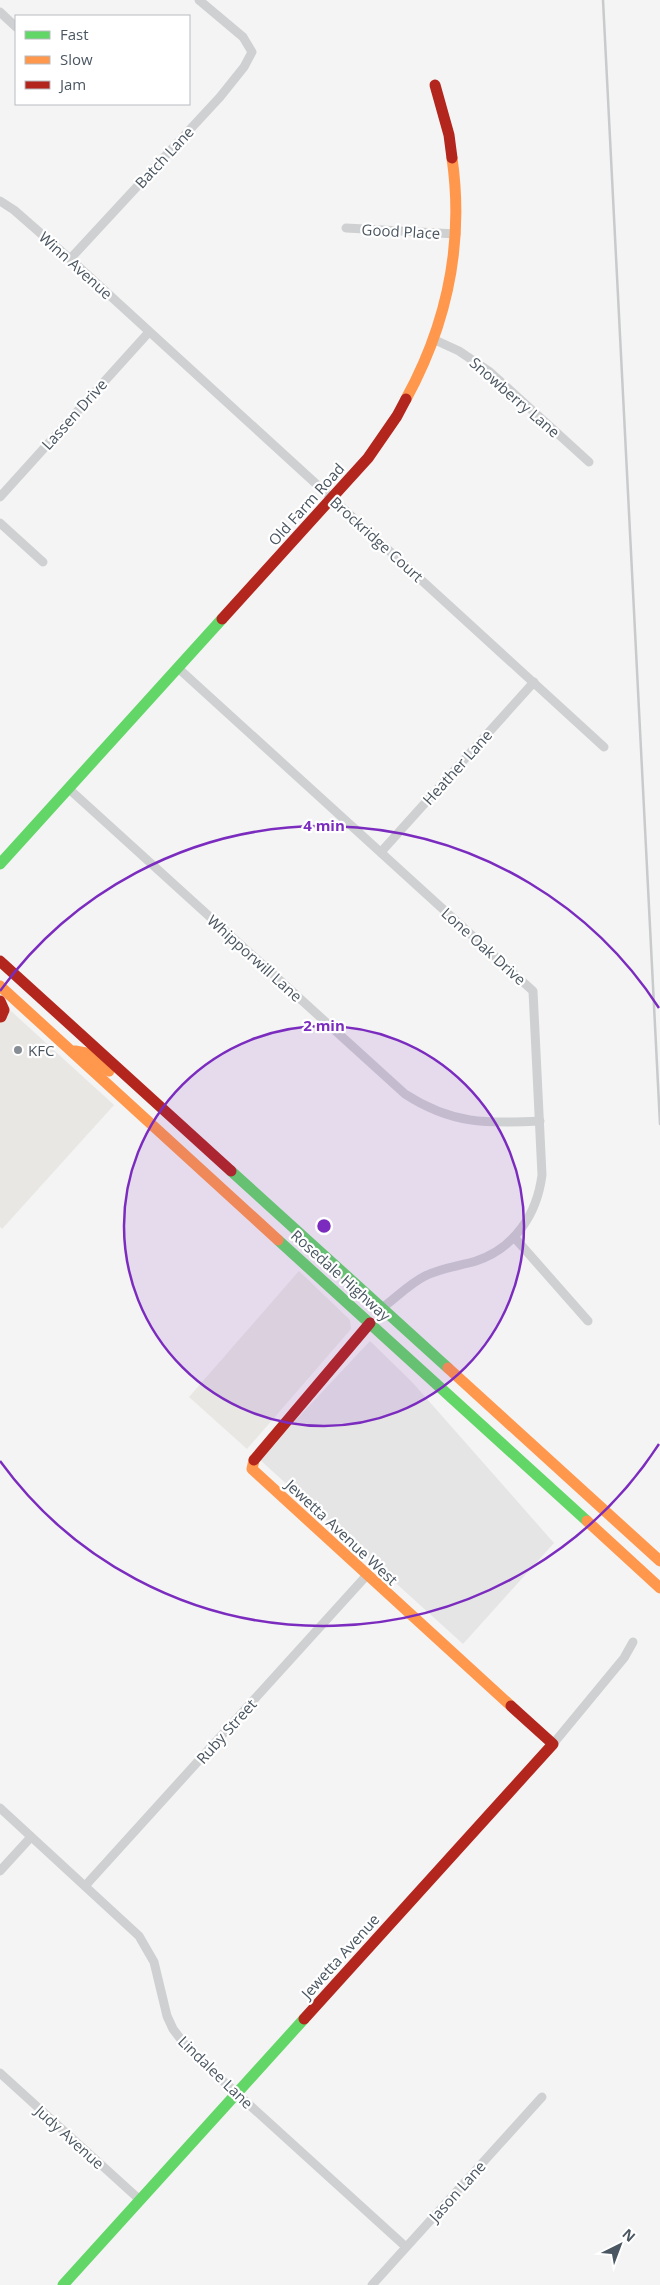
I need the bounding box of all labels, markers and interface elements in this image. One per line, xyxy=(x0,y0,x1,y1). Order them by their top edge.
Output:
legend xyxy=(15,15,190,105)
text: Fast xyxy=(60,24,89,44)
text: Slow xyxy=(60,49,93,69)
text: Jam xyxy=(58,74,86,94)
street label: Batch Lane xyxy=(130,122,198,192)
street label: Good Place xyxy=(361,219,441,243)
street label: Winn Avenue xyxy=(35,227,117,303)
street label: Snowberry Lane xyxy=(466,352,564,442)
street label: Lassen Drive xyxy=(37,374,111,454)
street label: Old Farm Road xyxy=(264,459,348,549)
street label: Brockridge Court xyxy=(326,492,428,586)
street label: Heather Lane xyxy=(418,725,496,809)
text: 4 min xyxy=(303,815,345,835)
street label: Lone Oak Drive xyxy=(438,903,530,989)
street label: Whipporwill Lane xyxy=(203,910,307,1006)
text: 2 min xyxy=(303,1015,345,1035)
place label: KFC xyxy=(28,1040,54,1060)
marker: KFC xyxy=(12,1044,24,1056)
centre of rings xyxy=(315,1217,333,1235)
street label: Rosedale Highway xyxy=(287,1225,395,1325)
street label: Jewetta Avenue West xyxy=(280,1473,402,1589)
street label: Ruby Street xyxy=(191,1694,261,1768)
street label: Jewetta Avenue xyxy=(295,1909,383,2004)
street label: Lindalee Lane xyxy=(174,2031,258,2113)
street label: Judy Avenue xyxy=(30,2099,109,2173)
street label: Jason Lane xyxy=(423,2156,490,2227)
north arrow xyxy=(595,2220,645,2270)
text: N xyxy=(618,2224,640,2246)

